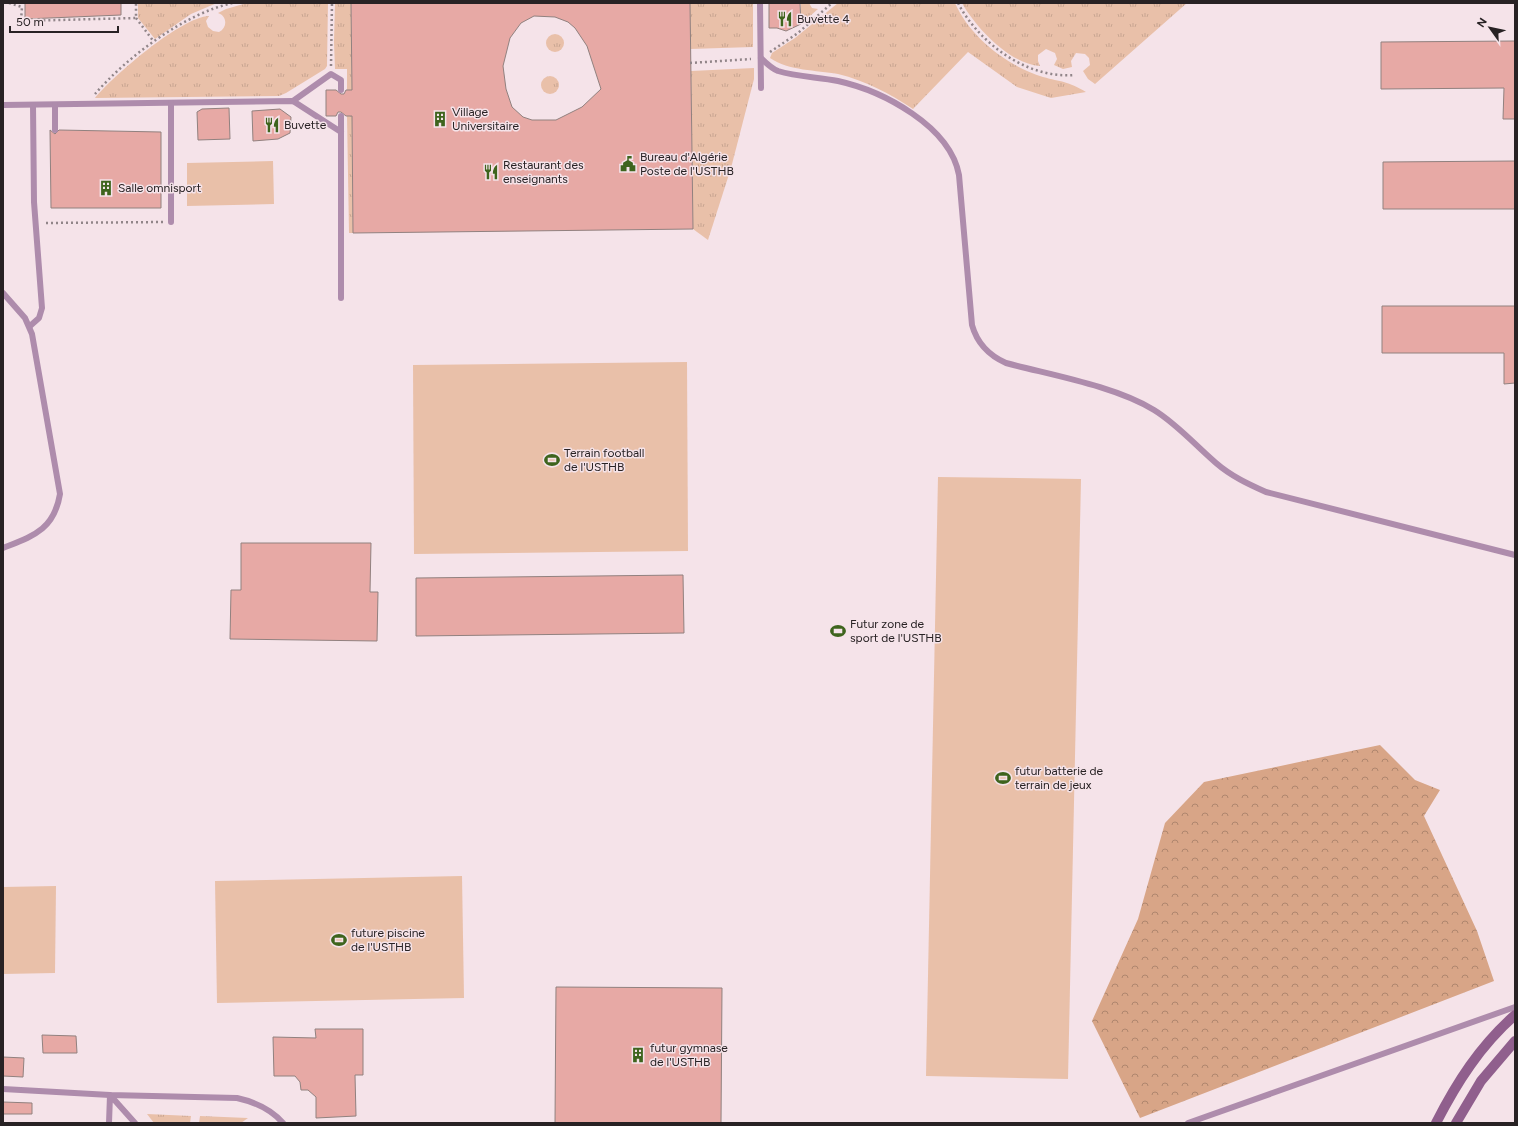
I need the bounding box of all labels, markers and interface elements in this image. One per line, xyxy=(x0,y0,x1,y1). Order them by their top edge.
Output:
scale bar xyxy=(10,8,118,34)
north arrow xyxy=(1470,8,1510,48)
restaurant icon: Buvette 4 xyxy=(776,10,794,28)
place label: Buvette 4 xyxy=(797,12,850,26)
text: 50 m xyxy=(16,15,44,29)
text: N xyxy=(1474,16,1490,30)
place label: Village Universitaire xyxy=(452,105,520,133)
building icon: Village Universitaire xyxy=(431,110,449,128)
restaurant icon: Buvette xyxy=(263,116,281,134)
place label: Buvette xyxy=(284,118,327,132)
place label: Bureau d'Algérie Poste de l'USTHB xyxy=(640,150,734,178)
public building icon: Bureau d'Algérie Poste de l'USTHB xyxy=(619,155,637,173)
place label: Restaurant des enseignants xyxy=(503,158,584,186)
restaurant icon: Restaurant des enseignants xyxy=(482,163,500,181)
building icon: Salle omnisport xyxy=(97,179,115,197)
place label: Salle omnisport xyxy=(118,181,202,195)
place label: Terrain football de l'USTHB xyxy=(564,446,644,474)
sports icon: Terrain football de l'USTHB xyxy=(543,451,561,469)
place label: Futur zone de sport de l'USTHB xyxy=(850,617,942,645)
sports icon: Futur zone de sport de l'USTHB xyxy=(829,622,847,640)
place label: futur batterie de terrain de jeux xyxy=(1015,764,1104,792)
sports icon: futur batterie de terrain de jeux xyxy=(994,769,1012,787)
place label: future piscine de l'USTHB xyxy=(351,926,425,954)
sports icon: future piscine de l'USTHB xyxy=(330,931,348,949)
place label: futur gymnase de l'USTHB xyxy=(650,1041,728,1069)
building icon: futur gymnase de l'USTHB xyxy=(629,1046,647,1064)

